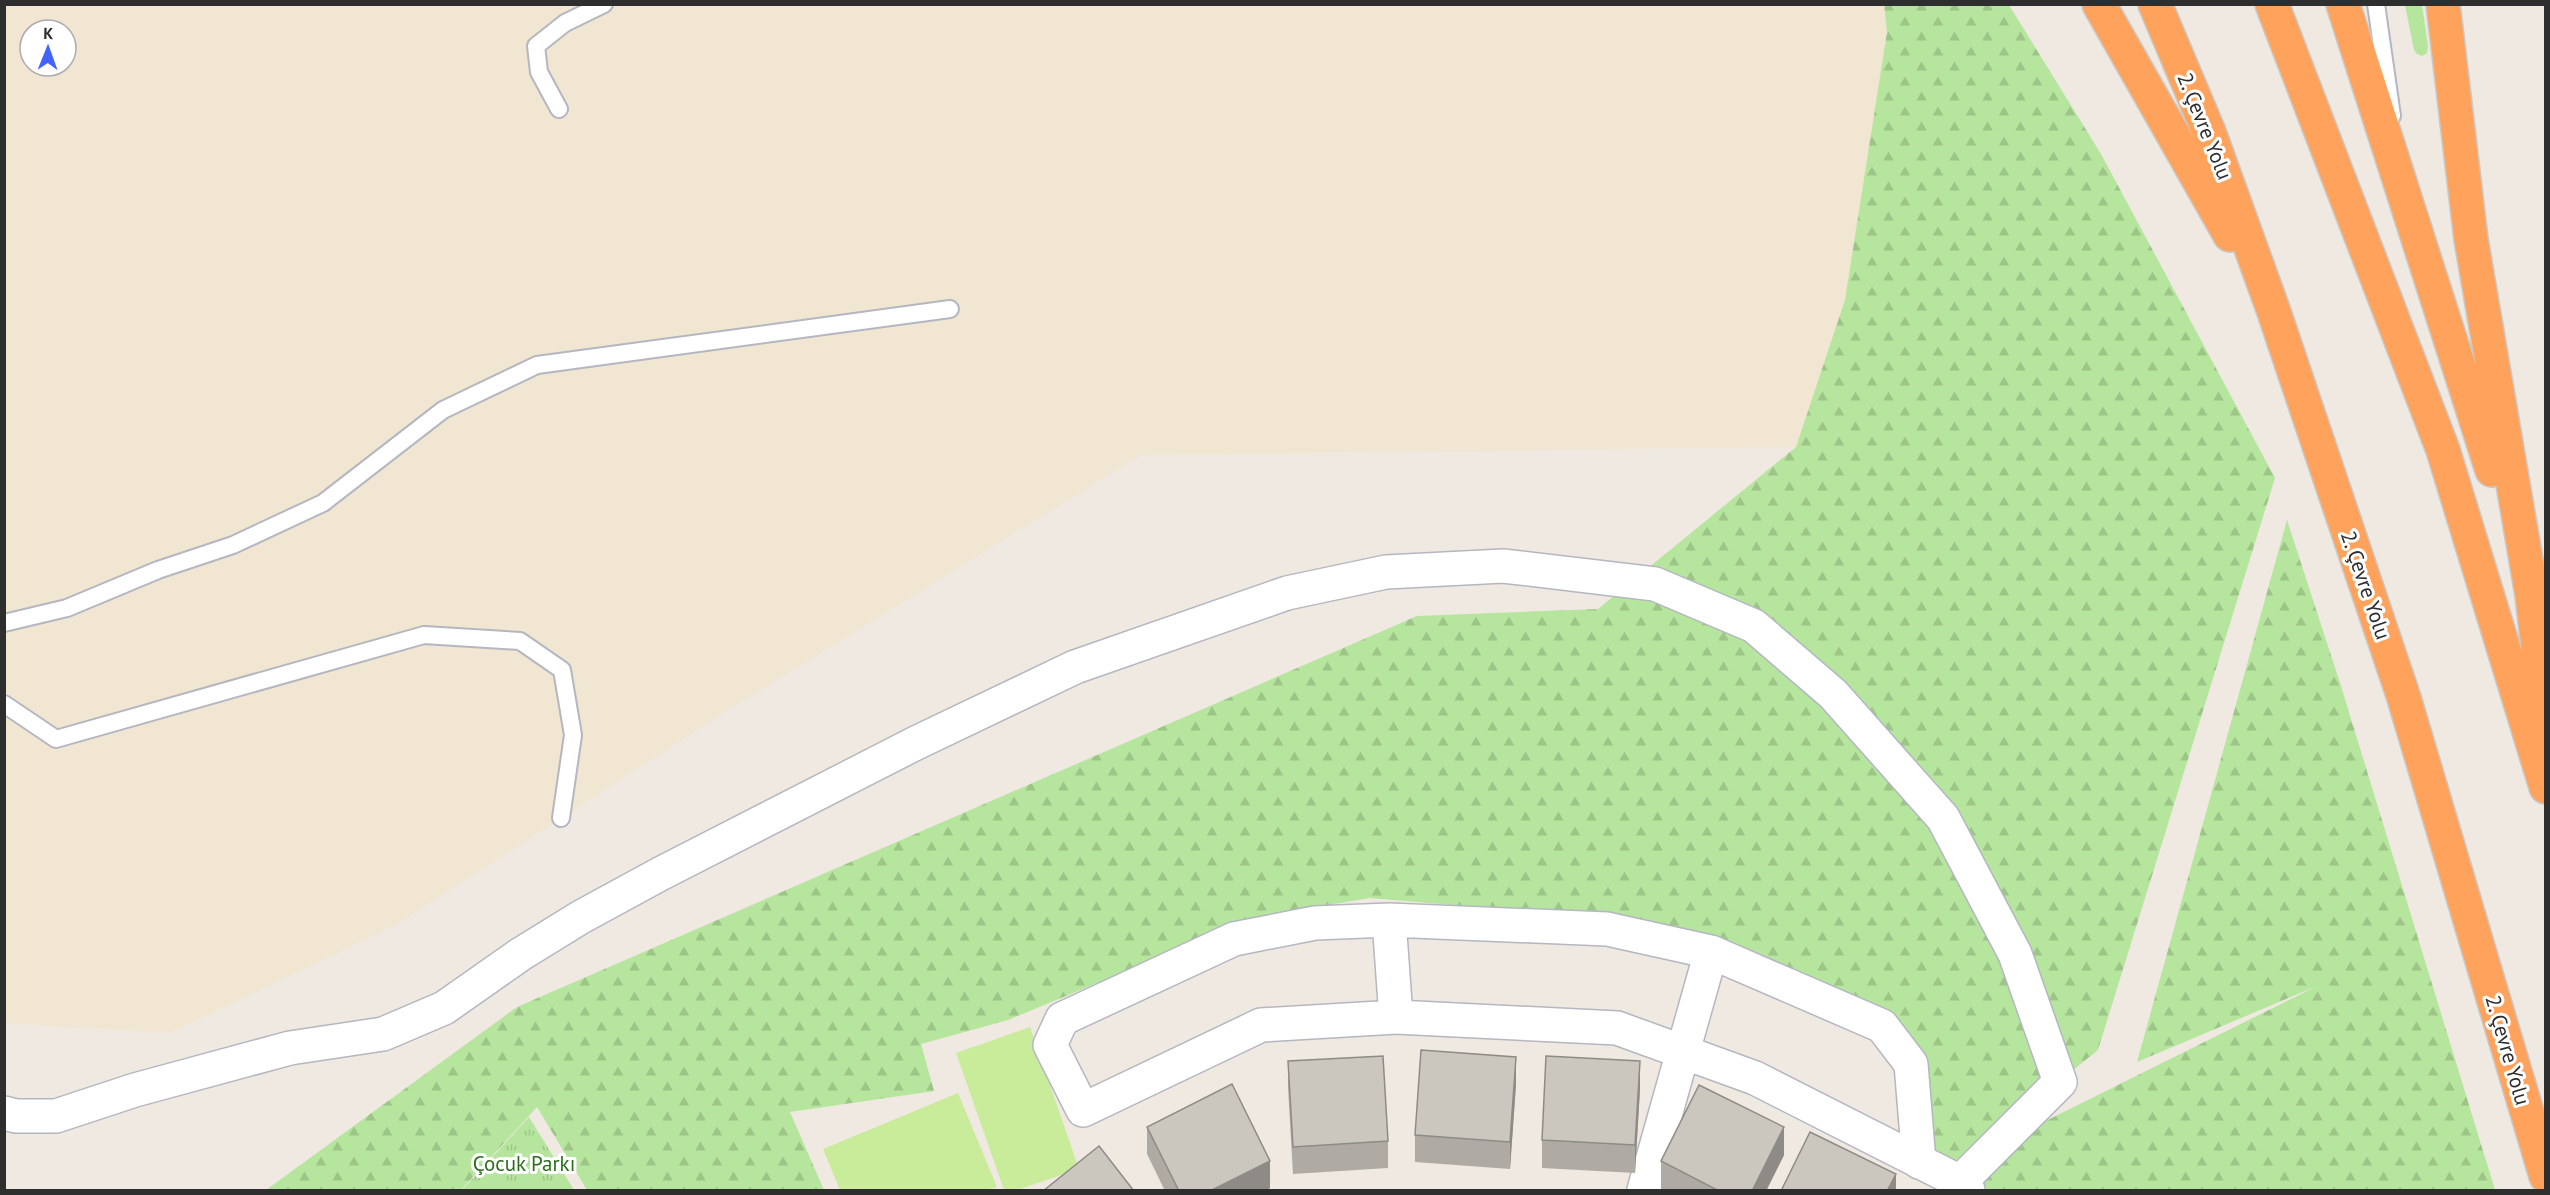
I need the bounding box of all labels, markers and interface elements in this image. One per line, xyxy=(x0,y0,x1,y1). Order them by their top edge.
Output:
north arrow xyxy=(18,18,78,78)
text: K xyxy=(43,23,53,43)
street label: 2. Çevre Yolu xyxy=(2171,69,2239,183)
street label: 2. Çevre Yolu xyxy=(2335,527,2397,643)
street label: 2. Çevre Yolu xyxy=(2479,992,2537,1108)
park label: Çocuk Parkı xyxy=(473,1150,575,1177)

